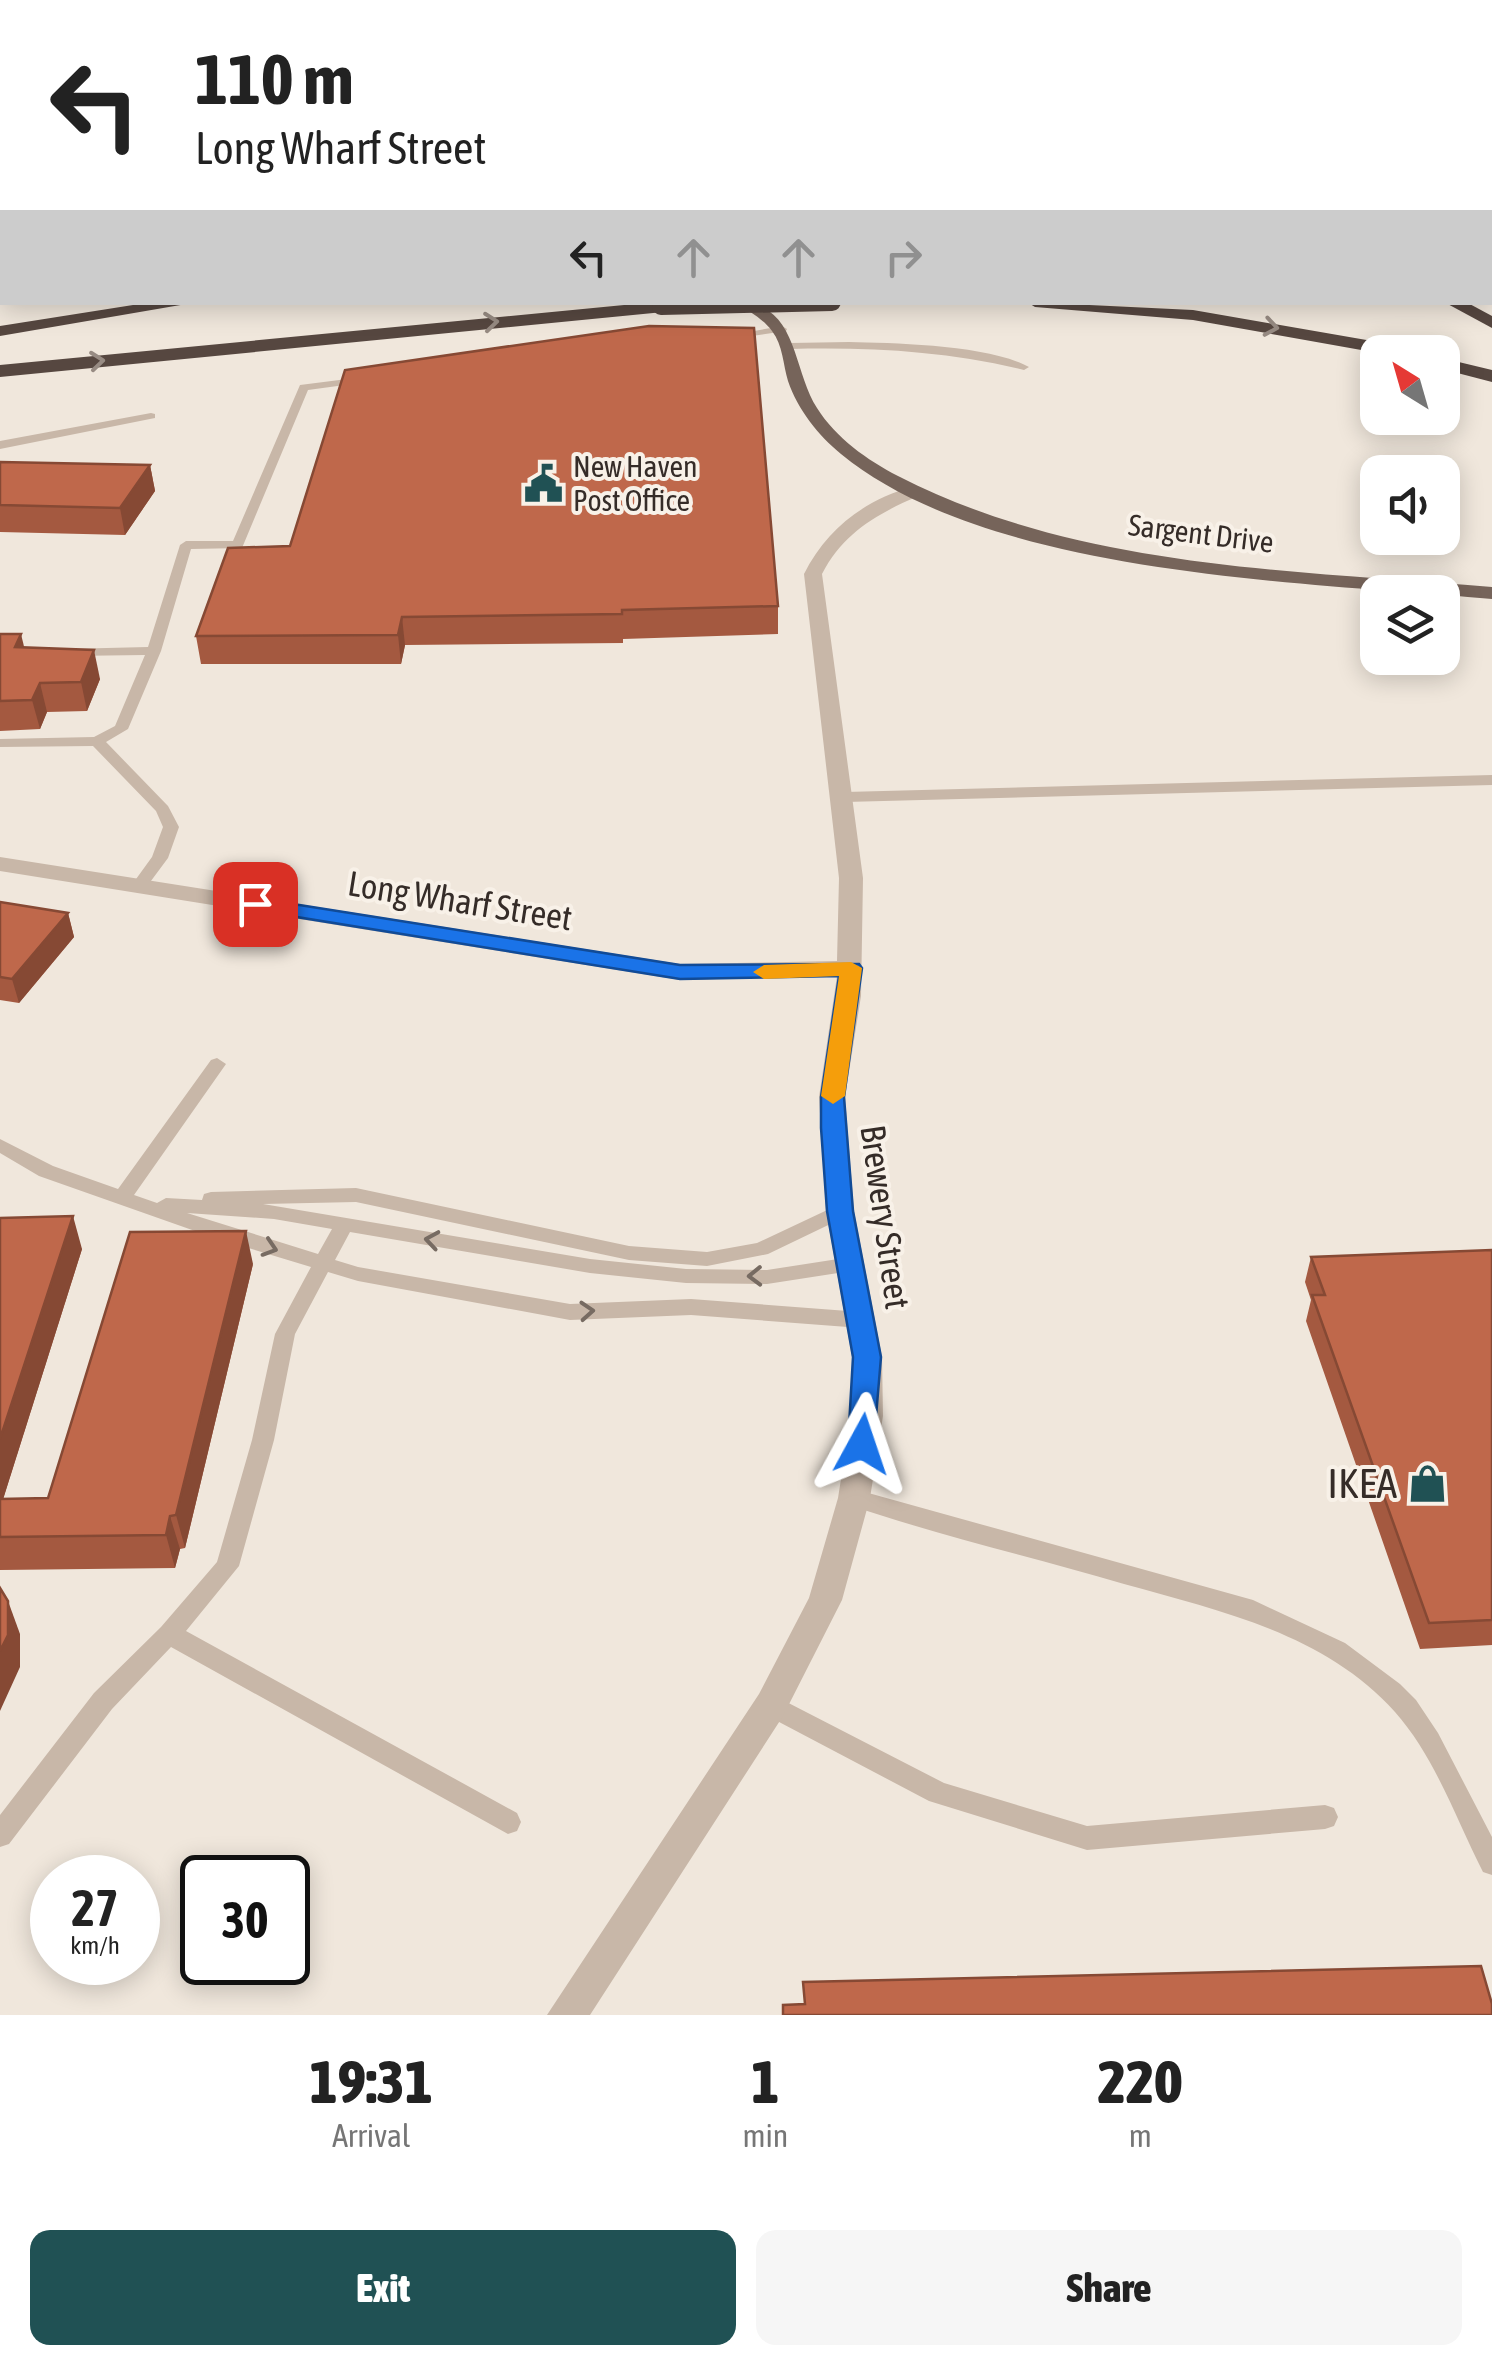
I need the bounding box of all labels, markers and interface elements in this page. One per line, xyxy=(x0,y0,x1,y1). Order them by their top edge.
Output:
text: 110 m xyxy=(195,39,354,119)
icon: left xyxy=(30,40,160,170)
text: Long Wharf Street xyxy=(195,122,486,174)
icon: left xyxy=(561,230,616,285)
icon: ahead xyxy=(666,230,721,285)
icon: ahead xyxy=(771,230,826,285)
icon: right xyxy=(876,230,931,285)
one-way arrow xyxy=(483,312,499,334)
one-way arrow xyxy=(1263,316,1280,337)
north arrow xyxy=(1360,335,1460,435)
map controls xyxy=(1360,335,1460,675)
one-way arrow xyxy=(89,351,105,372)
place label: New Haven Post Office xyxy=(573,449,698,517)
button: sound xyxy=(1360,455,1460,555)
public building icon: New Haven Post Office xyxy=(522,463,564,505)
street label: Sargent Drive xyxy=(1127,507,1276,559)
button: layers xyxy=(1360,575,1460,675)
pin xyxy=(213,862,298,947)
street label: Long Wharf Street xyxy=(345,863,575,937)
icon: arrive xyxy=(228,877,283,932)
street label: Brewery Street xyxy=(853,1122,919,1311)
one-way arrow xyxy=(424,1230,441,1251)
one-way arrow xyxy=(261,1236,278,1257)
one-way arrow xyxy=(746,1265,762,1287)
one-way arrow xyxy=(580,1301,596,1322)
position arrow xyxy=(810,1392,914,1496)
place label: IKEA xyxy=(1327,1459,1397,1507)
shop icon: IKEA xyxy=(1406,1462,1448,1504)
speed limit sign: 30 xyxy=(180,1855,310,1985)
text: 27 xyxy=(71,1879,118,1937)
text: km/h xyxy=(70,1931,120,1959)
text: 19:31 xyxy=(309,2047,433,2116)
text: 1 xyxy=(751,2047,780,2116)
text: 220 xyxy=(1098,2047,1182,2116)
text: Arrival xyxy=(332,2117,410,2154)
text: min xyxy=(742,2117,788,2154)
text: m xyxy=(1129,2117,1152,2154)
button: Exit xyxy=(30,2230,736,2345)
button: Share xyxy=(756,2230,1462,2345)

